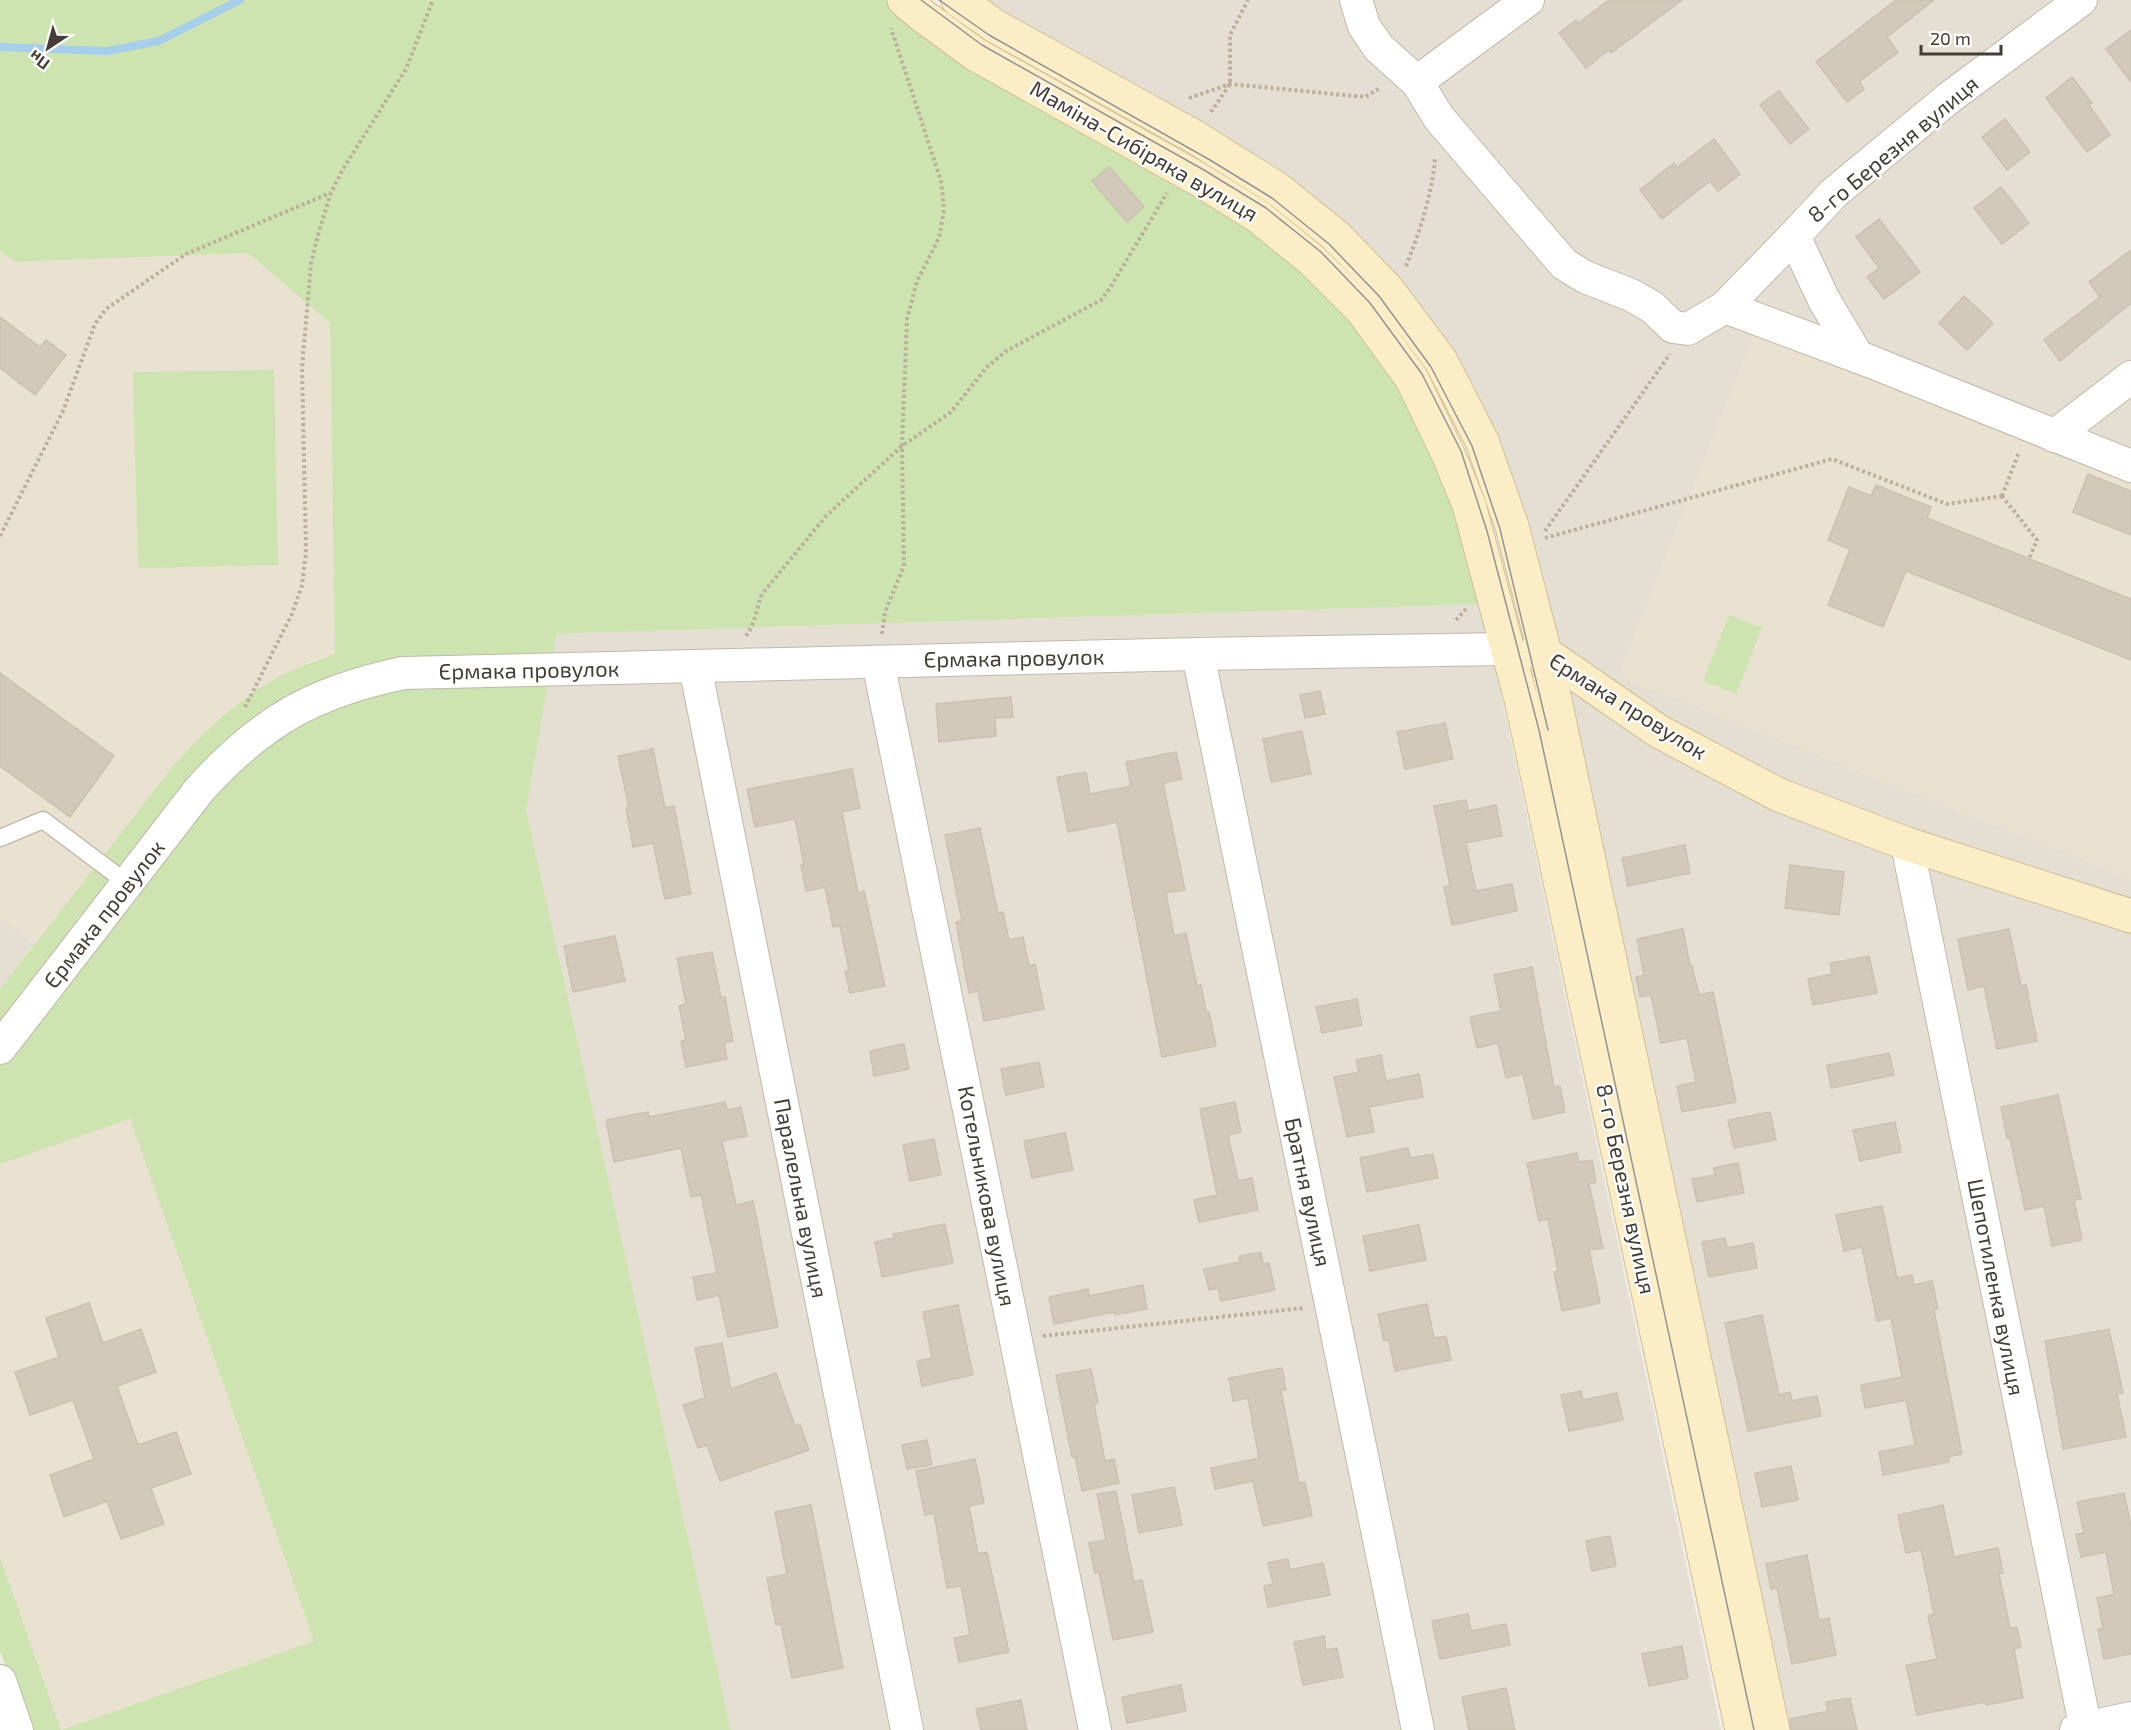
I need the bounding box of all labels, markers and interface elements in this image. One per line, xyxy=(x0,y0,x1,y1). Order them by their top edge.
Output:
north arrow xyxy=(18,18,78,78)
scale bar xyxy=(1921,18,2000,56)
text: 20 m xyxy=(1930,27,1971,49)
text: Пн xyxy=(25,47,53,74)
street label: 8-го Березня вулиця xyxy=(1802,69,1983,228)
street label: Маміна-Сибіряка вулиця xyxy=(1025,74,1263,227)
street label: Єрмака провулок xyxy=(923,642,1105,673)
street label: Єрмака провулок xyxy=(1544,646,1712,765)
street label: Єрмака провулок xyxy=(438,654,620,685)
street label: Єрмака провулок xyxy=(37,834,170,993)
street label: 8-го Березня вулиця xyxy=(1591,1081,1662,1297)
street label: Котельникова вулиця xyxy=(953,1083,1022,1309)
street label: Паралельна вулиця xyxy=(769,1096,834,1300)
street label: Братня вулиця xyxy=(1279,1115,1337,1269)
street label: Шепотиленка вулиця xyxy=(1962,1176,2031,1398)

